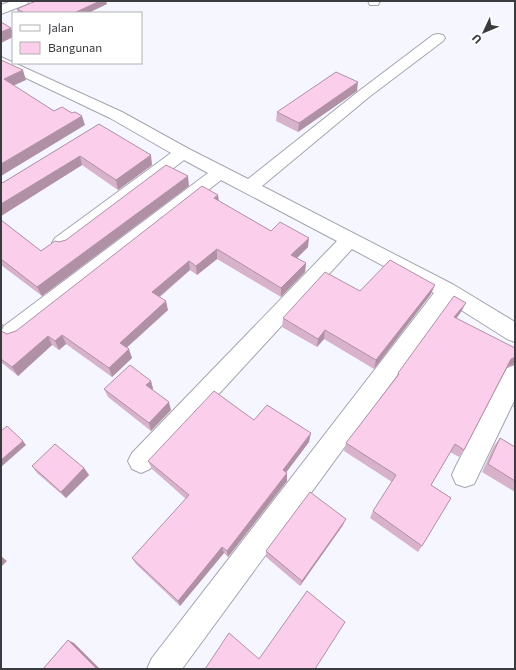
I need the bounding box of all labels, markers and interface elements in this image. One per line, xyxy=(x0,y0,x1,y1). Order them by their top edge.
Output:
legend xyxy=(12,12,142,64)
north arrow xyxy=(464,12,504,52)
text: Jalan xyxy=(48,20,74,35)
text: U xyxy=(469,32,484,47)
text: Bangunan xyxy=(48,40,102,54)

